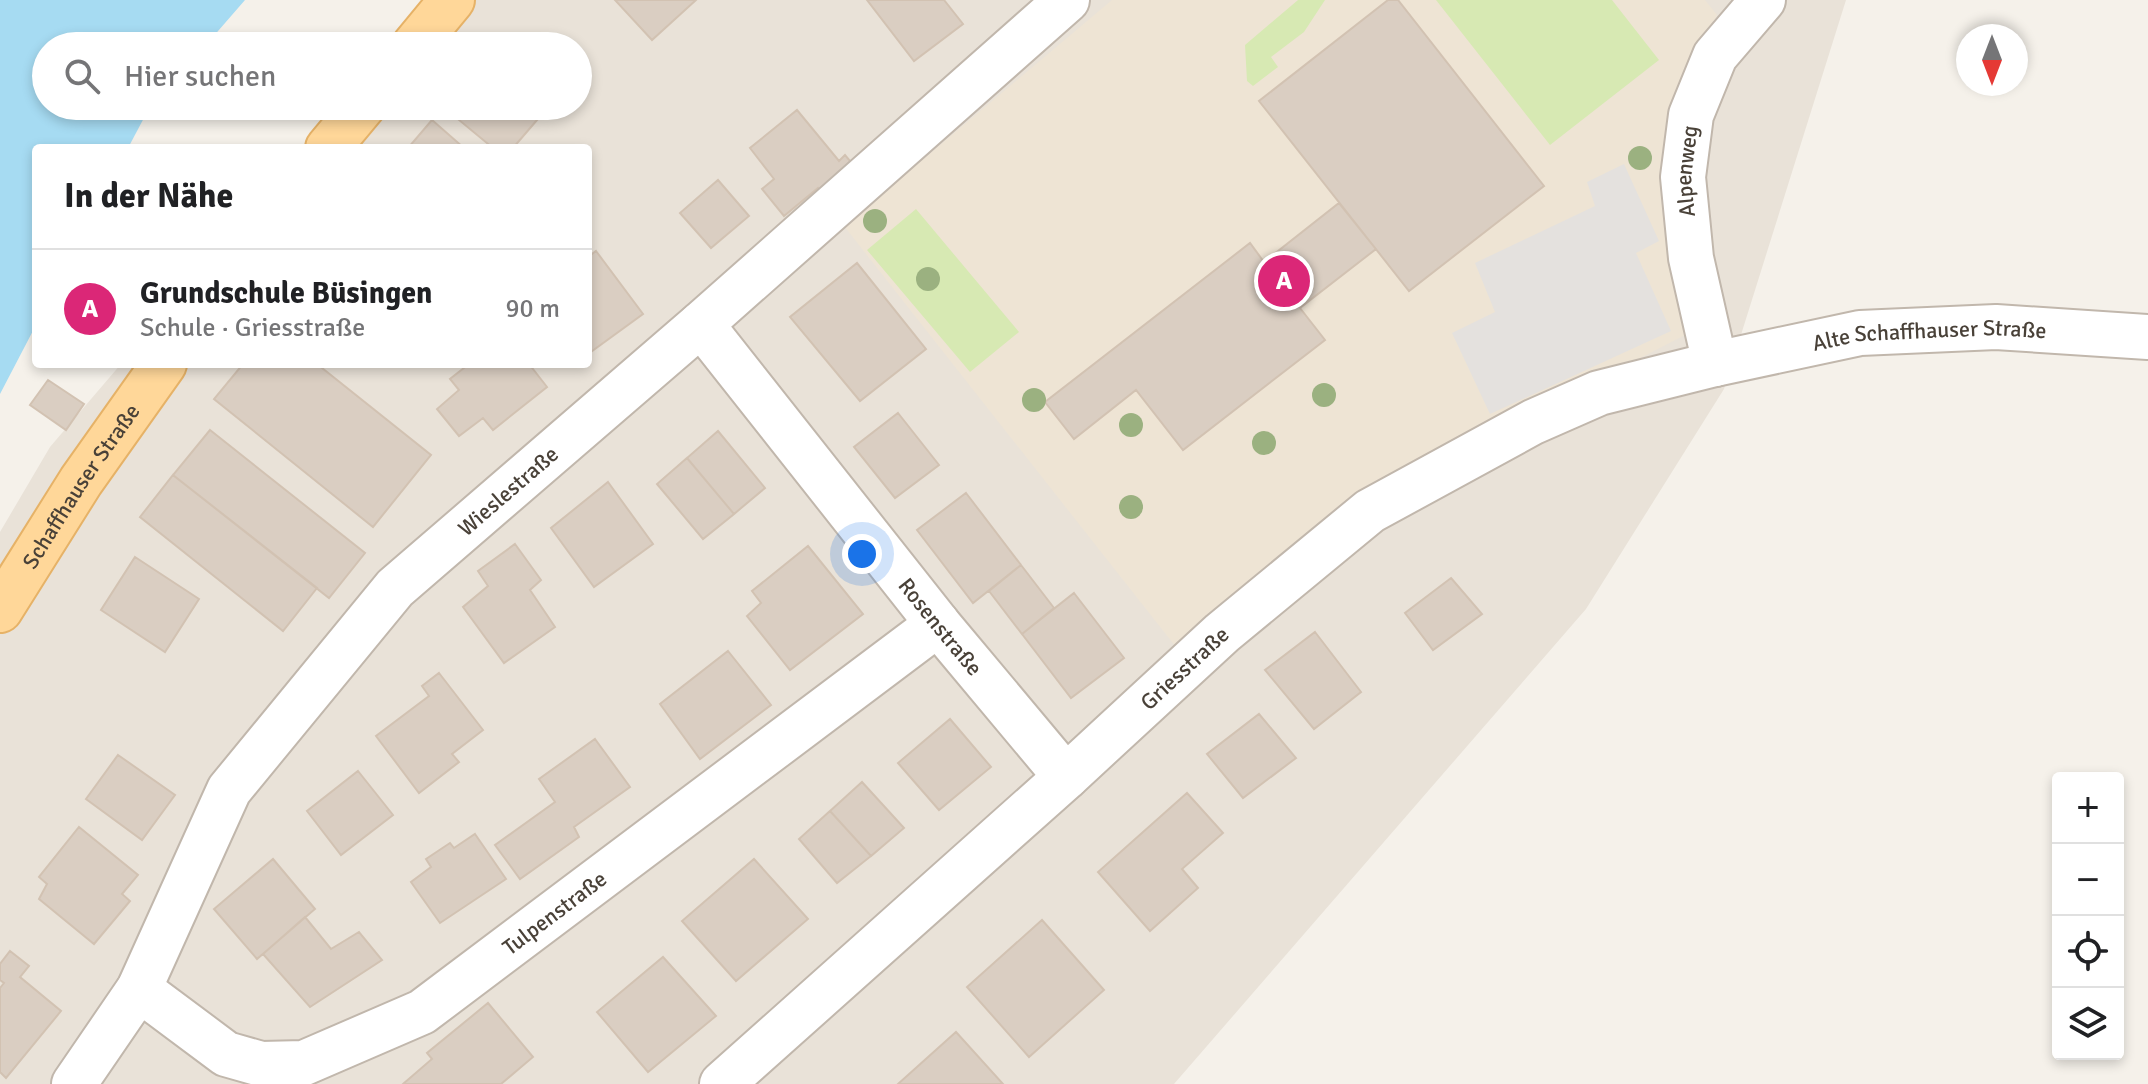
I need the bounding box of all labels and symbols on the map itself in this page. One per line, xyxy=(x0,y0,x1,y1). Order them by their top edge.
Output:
north arrow xyxy=(1956,24,2028,96)
street label: Alpenweg xyxy=(1670,124,1704,218)
pin: A xyxy=(1258,251,1310,311)
street label: Alte Schaffhauser Straße xyxy=(1810,314,2047,357)
street label: Schaffhauser Straße xyxy=(17,399,146,574)
street label: Wieslestraße xyxy=(452,440,564,542)
your location xyxy=(842,534,882,574)
street label: Rosenstraße xyxy=(893,572,988,681)
street label: Griesstraße xyxy=(1135,621,1234,716)
street label: Tulpenstraße xyxy=(497,865,612,961)

